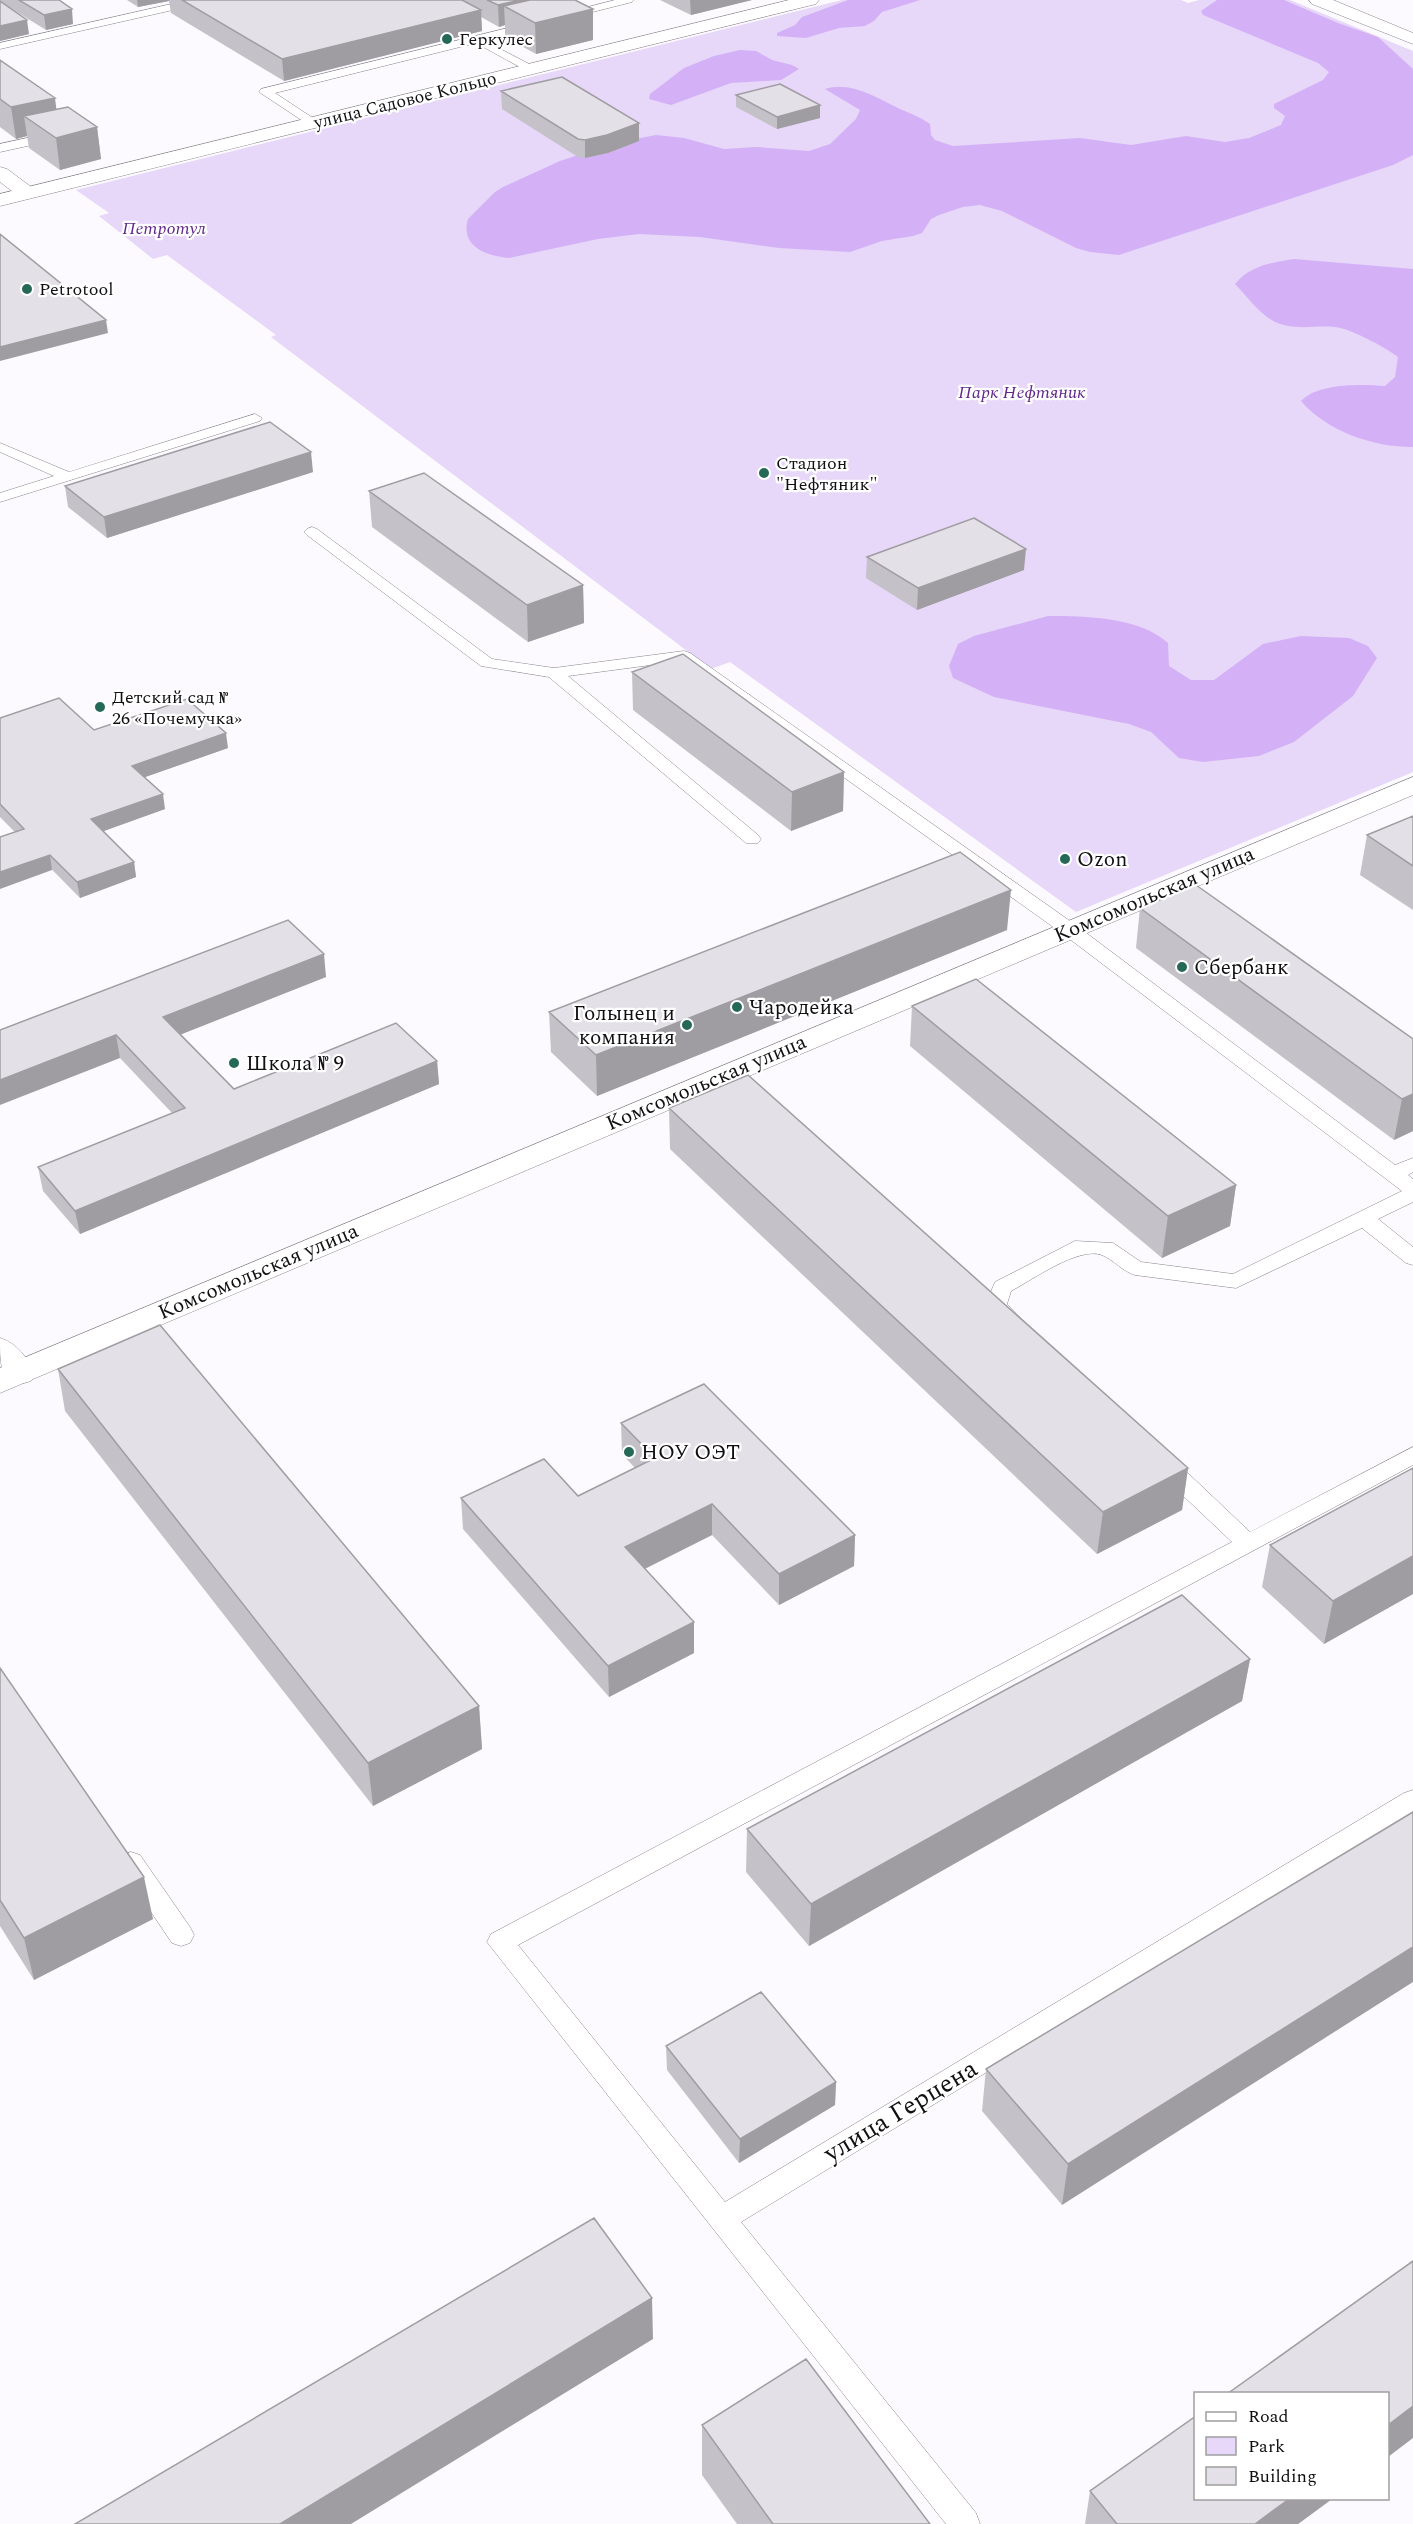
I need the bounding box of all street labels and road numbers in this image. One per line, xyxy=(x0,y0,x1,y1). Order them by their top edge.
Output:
street label: улица Садовое Кольцо xyxy=(310,65,499,137)
street label: Комсомольская улица xyxy=(1049,838,1260,952)
street label: Комсомольская улица xyxy=(601,1026,812,1140)
street label: Комсомольская улица xyxy=(153,1215,364,1329)
street label: улица Герцена xyxy=(815,2049,986,2173)

